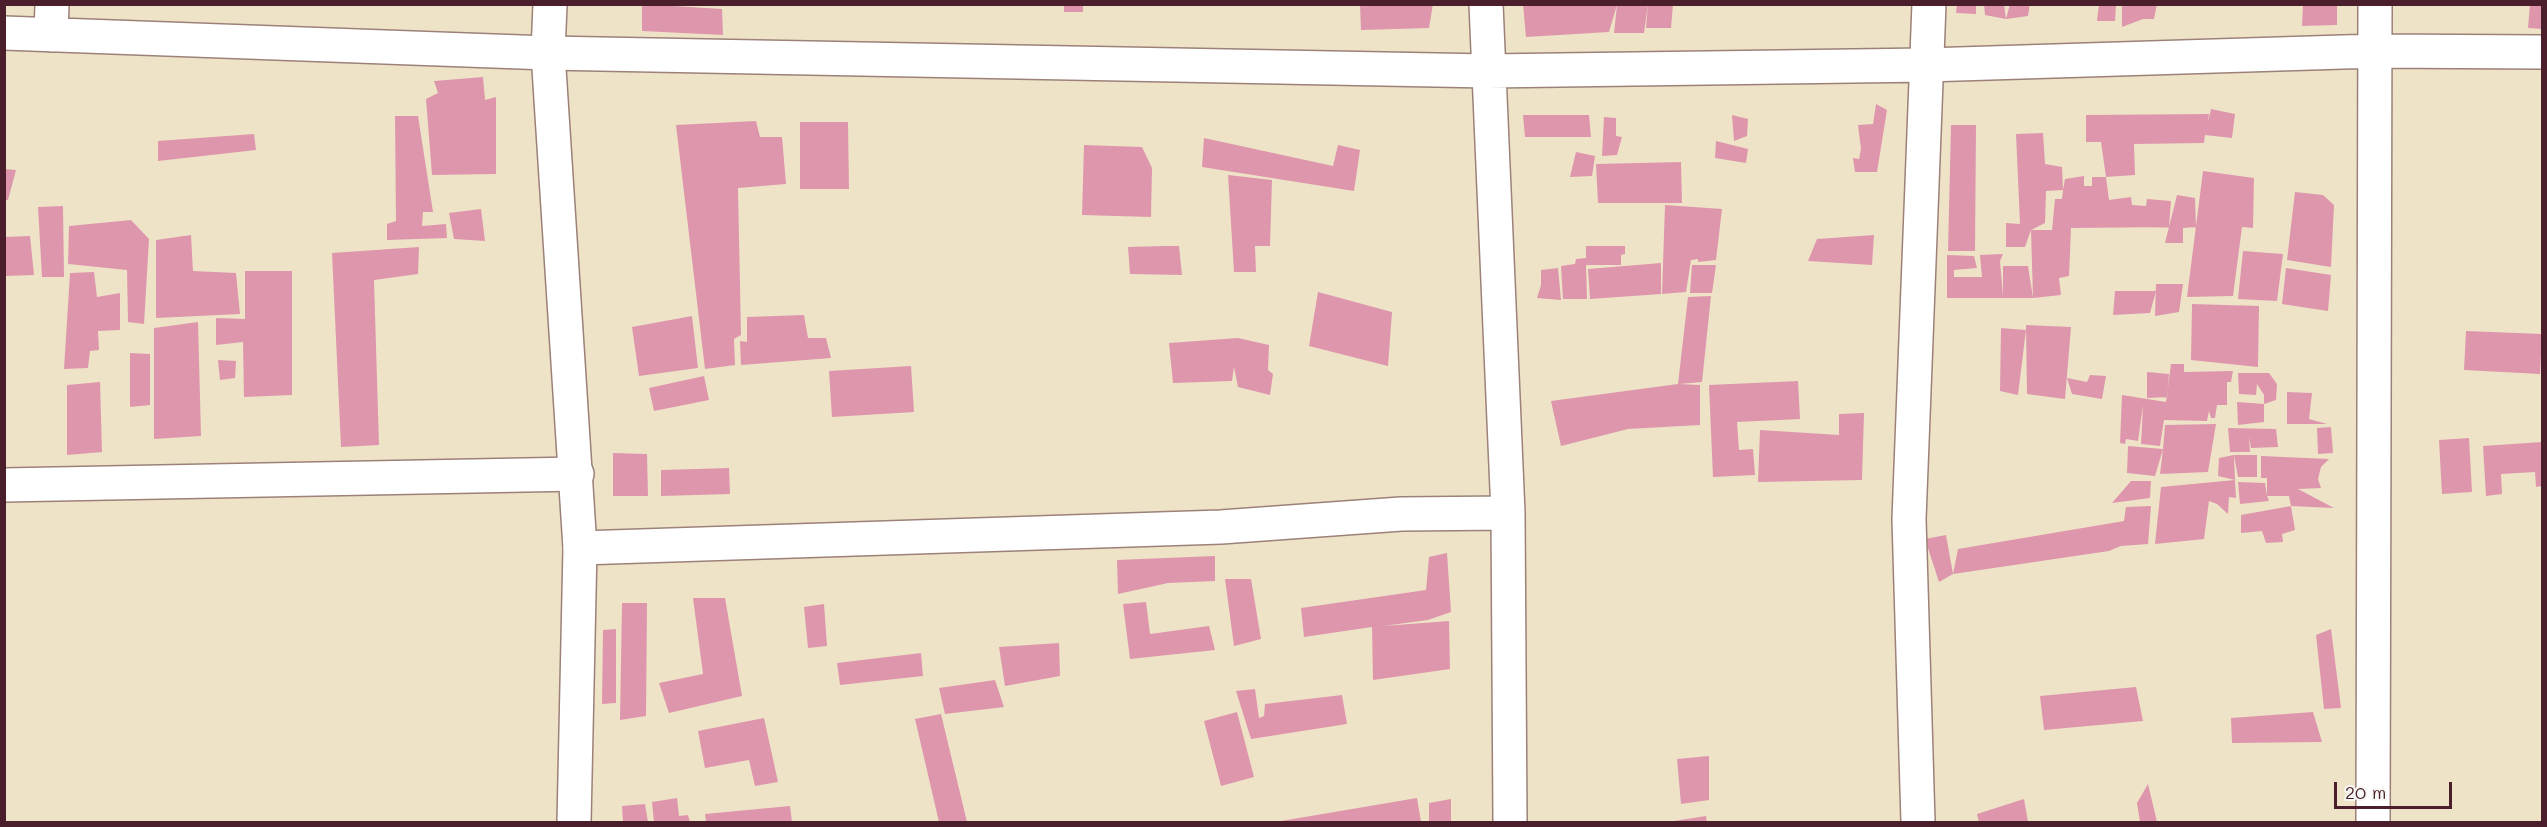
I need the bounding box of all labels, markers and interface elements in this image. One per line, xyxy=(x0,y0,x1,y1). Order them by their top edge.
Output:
scale bar xyxy=(2337,770,2456,808)
text: 20 m xyxy=(2345,780,2386,804)

